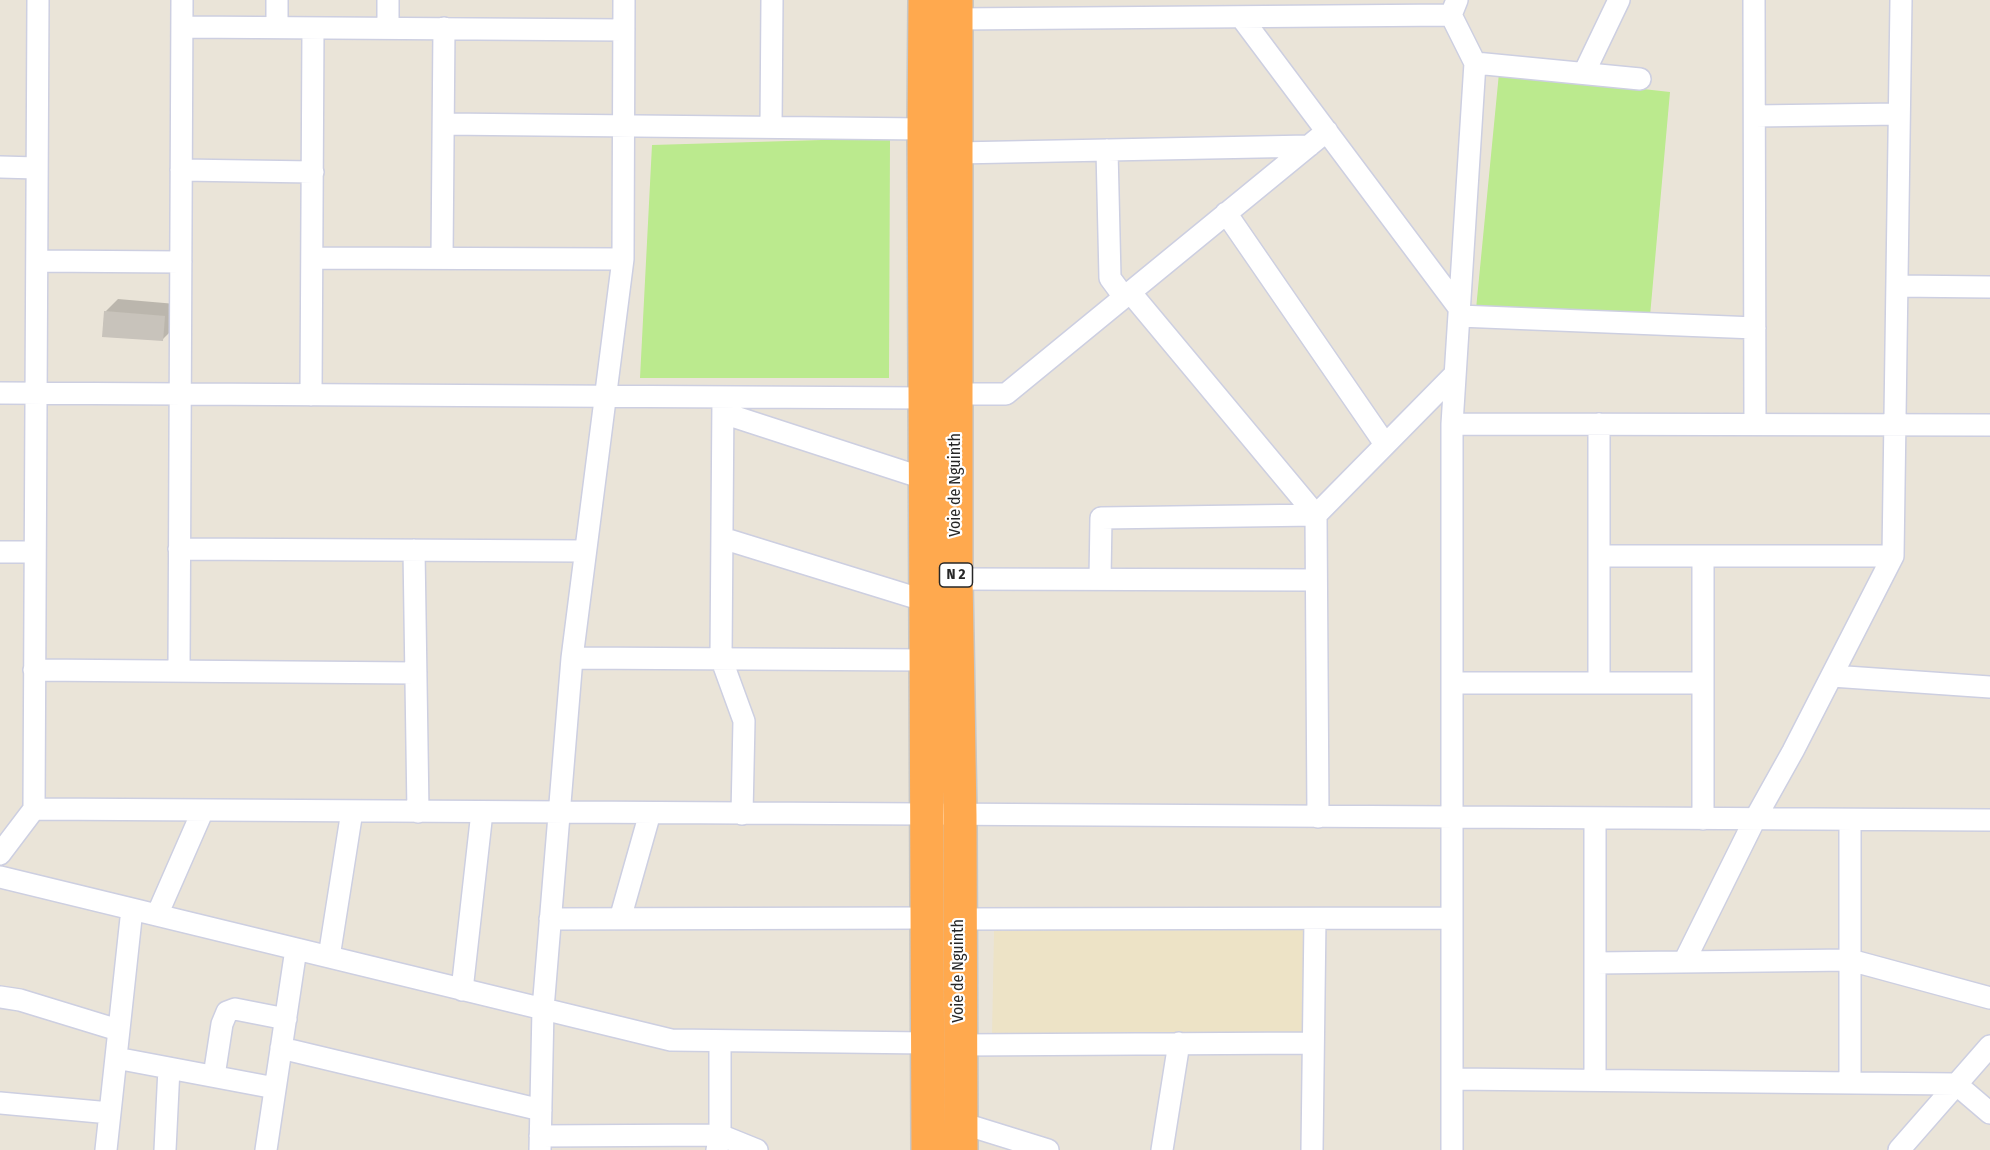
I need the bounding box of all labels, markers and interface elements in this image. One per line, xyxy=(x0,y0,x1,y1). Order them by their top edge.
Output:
street label: Voie de Nguinth xyxy=(946,433,966,537)
road number: N 2 xyxy=(940,563,972,587)
street label: Voie de Nguinth xyxy=(949,919,969,1023)

